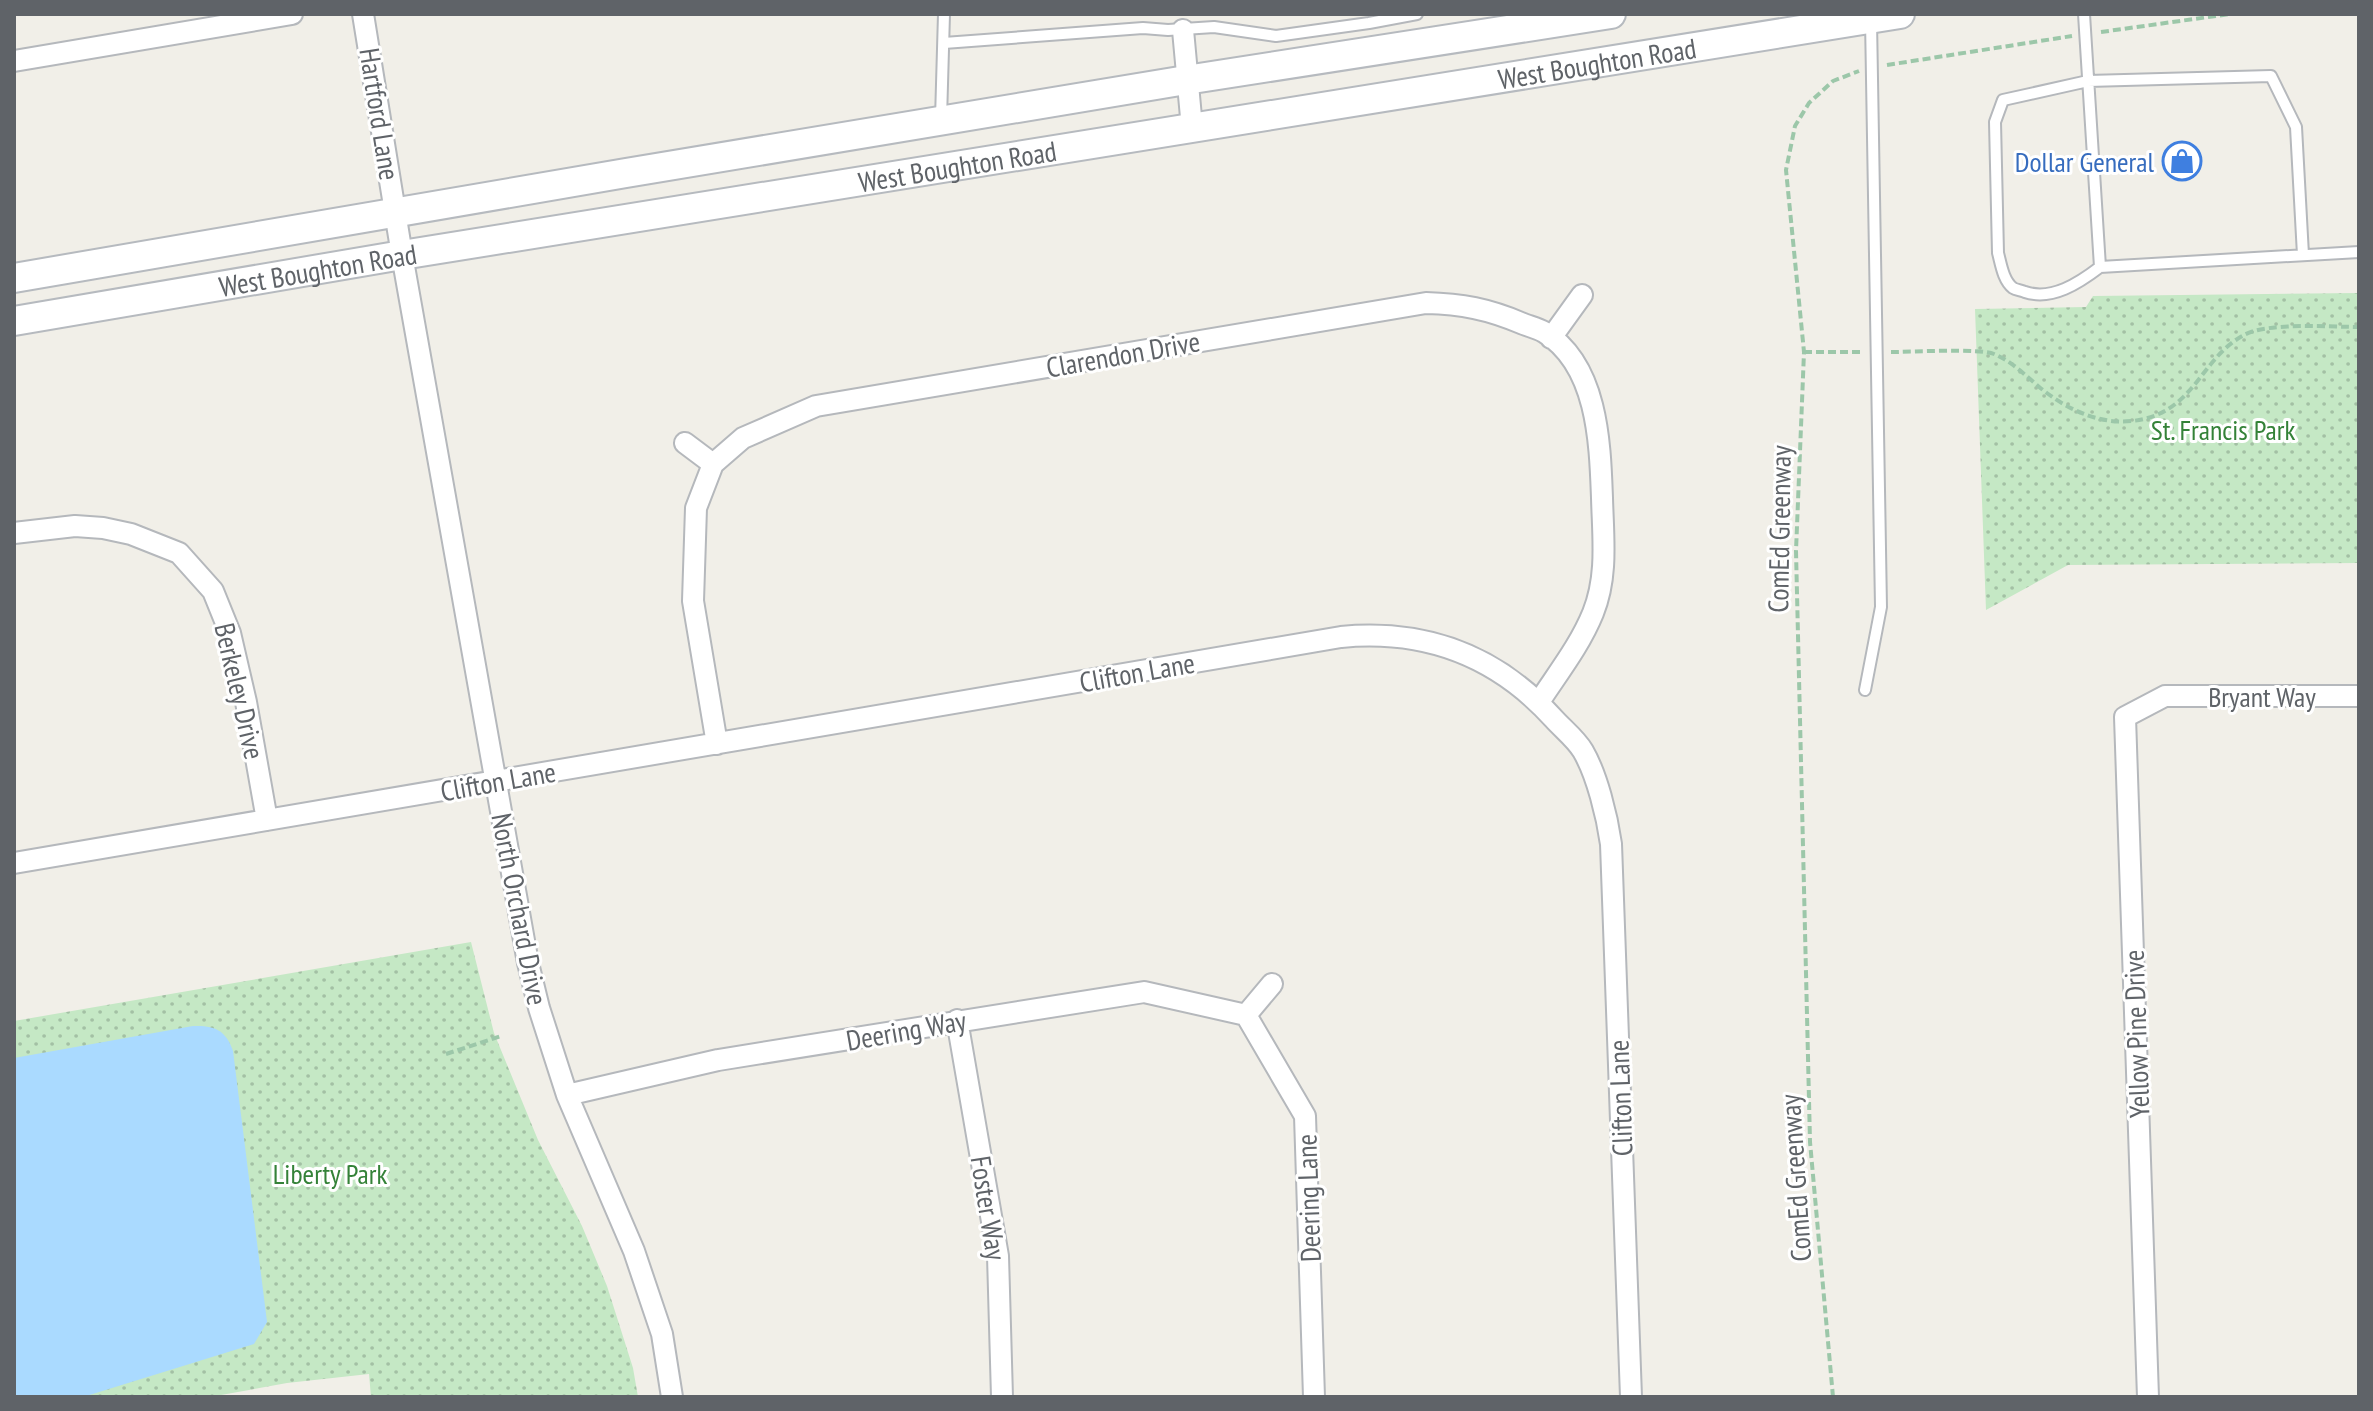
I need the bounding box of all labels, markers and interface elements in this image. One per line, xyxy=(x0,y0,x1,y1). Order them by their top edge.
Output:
street label: West Boughton Road xyxy=(1495,29,1699,97)
street label: Hartford Lane xyxy=(351,45,409,183)
street label: West Boughton Road xyxy=(856,132,1059,200)
shop icon: Dollar General xyxy=(2161,140,2203,182)
place label: Dollar General xyxy=(2015,143,2154,180)
street label: West Boughton Road xyxy=(216,234,419,304)
street label: Clarendon Drive xyxy=(1043,322,1203,386)
park label: St. Francis Park xyxy=(2151,411,2295,448)
street label: ComEd Greenway xyxy=(1759,445,1799,613)
street label: Berkeley Drive xyxy=(206,619,274,763)
street label: Clifton Lane xyxy=(1076,644,1198,700)
street label: Bryant Way xyxy=(2208,678,2316,715)
street label: Clifton Lane xyxy=(437,753,559,809)
street label: North Orchard Drive xyxy=(483,810,557,1008)
street label: Yellow Pine Drive xyxy=(2115,949,2157,1119)
street label: Deering Way xyxy=(843,1001,969,1059)
street label: Clifton Lane xyxy=(1599,1039,1641,1157)
street label: ComEd Greenway xyxy=(1771,1093,1819,1263)
street label: Deering Lane xyxy=(1287,1133,1329,1263)
street label: Foster Way xyxy=(963,1153,1016,1263)
park label: Liberty Park xyxy=(273,1155,387,1192)

